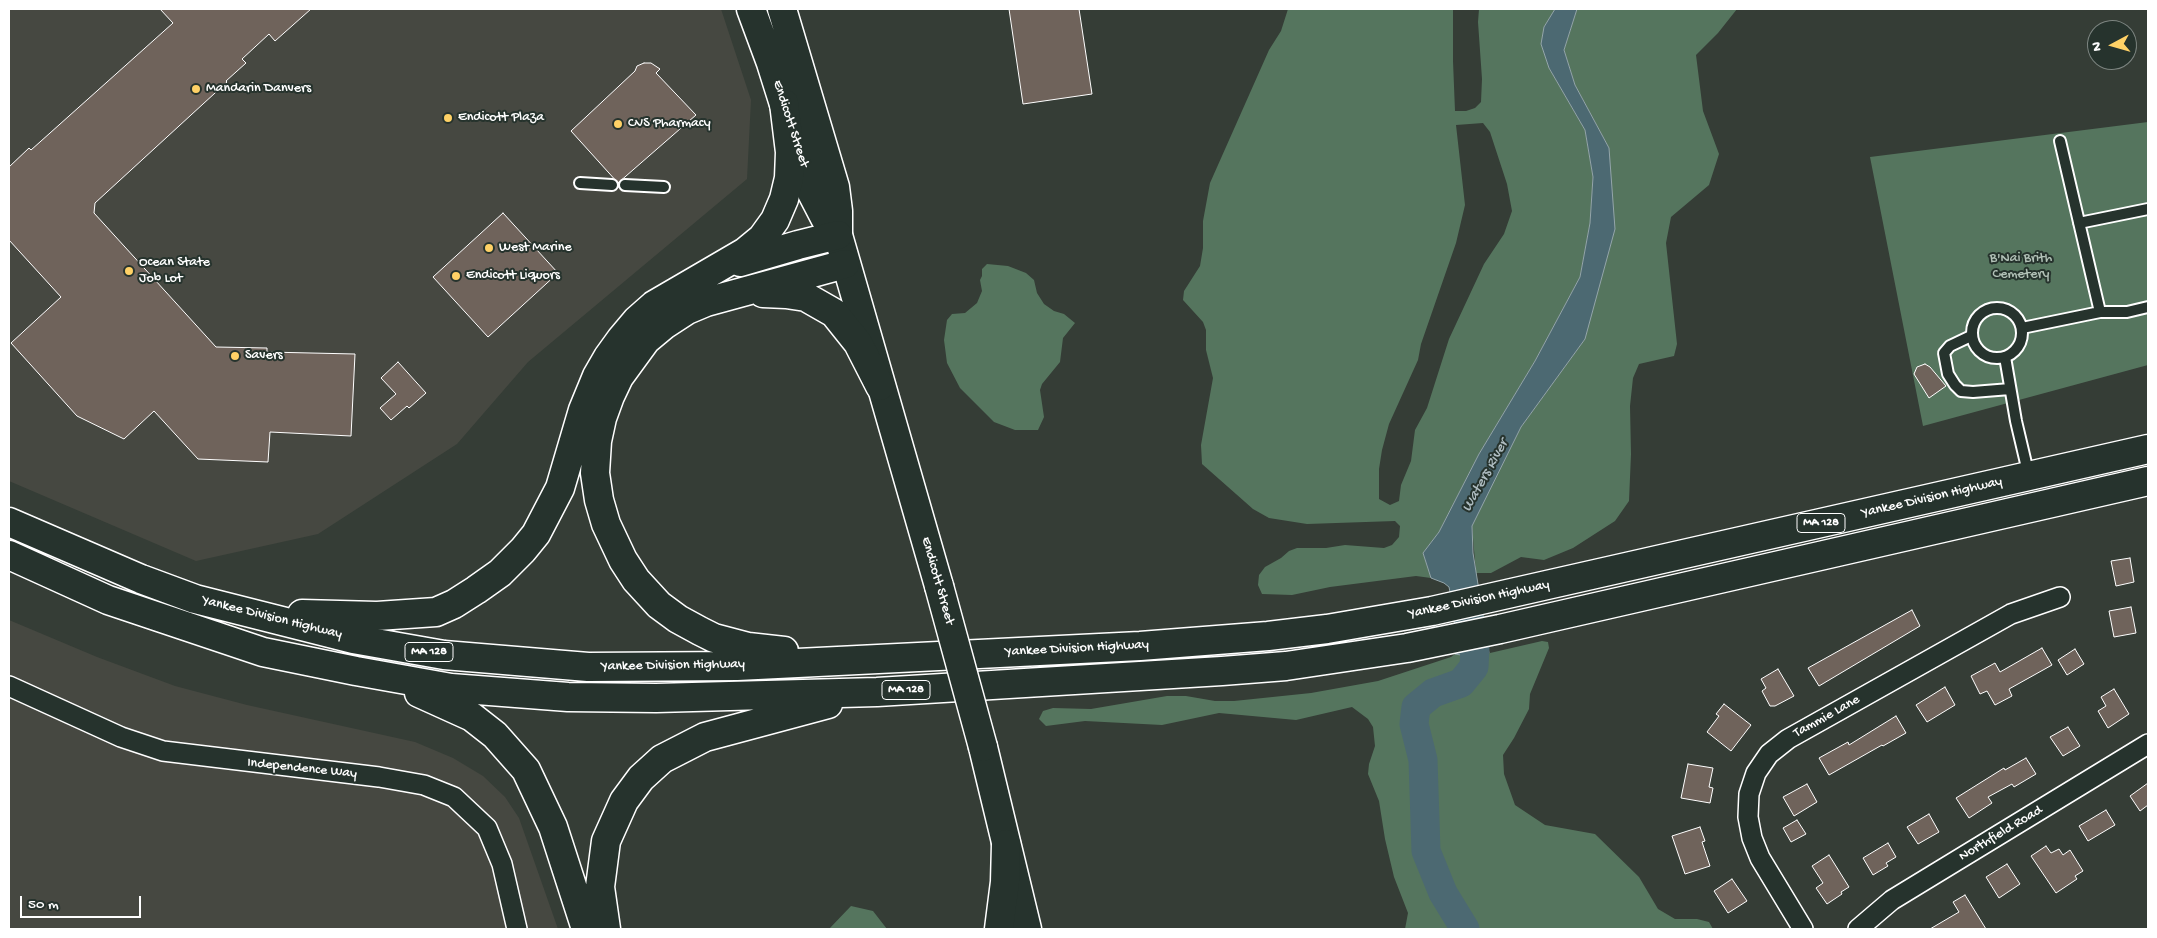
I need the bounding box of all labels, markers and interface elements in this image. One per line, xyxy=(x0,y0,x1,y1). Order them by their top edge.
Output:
north arrow xyxy=(2087,20,2137,70)
text: N xyxy=(2089,41,2107,52)
street label: Endicott Street xyxy=(768,78,812,170)
place label: Mandarin Danvers xyxy=(206,81,311,97)
marker: Mandarin Danvers xyxy=(190,83,202,95)
place label: Endicott Plaza xyxy=(458,110,544,126)
marker: Endicott Plaza xyxy=(442,112,454,124)
place label: CVS Pharmacy xyxy=(628,116,711,132)
marker: CVS Pharmacy xyxy=(612,118,624,130)
place label: West Marine xyxy=(499,240,572,256)
marker: West Marine xyxy=(483,242,495,254)
park label: B'Nai Brith Cemetery xyxy=(1990,251,2052,284)
place label: Ocean State Job Lot xyxy=(139,255,210,288)
marker: Ocean State Job Lot xyxy=(123,265,135,277)
place label: Endicott Liquors xyxy=(466,268,560,284)
marker: Endicott Liquors xyxy=(450,270,462,282)
place label: Savers xyxy=(245,348,283,364)
marker: Savers xyxy=(229,350,241,362)
water label: Waters River xyxy=(1459,437,1513,515)
street label: Yankee Division Highway xyxy=(1860,474,2004,522)
road number: MA 128 xyxy=(1797,514,1845,532)
street label: Endicott Street xyxy=(916,535,958,627)
street label: Yankee Division Highway xyxy=(1407,577,1551,623)
street label: Yankee Division Highway xyxy=(200,592,344,644)
street label: Yankee Division Highway xyxy=(1005,637,1149,661)
road number: MA 128 xyxy=(405,642,453,662)
street label: Yankee Division Highway xyxy=(601,656,745,676)
road number: MA 128 xyxy=(882,680,930,700)
street label: Tammie Lane xyxy=(1791,692,1863,742)
street label: Independence Way xyxy=(246,755,358,783)
street label: Northfield Road xyxy=(1956,803,2046,865)
scale bar xyxy=(22,886,144,918)
text: 50 m xyxy=(28,896,59,914)

